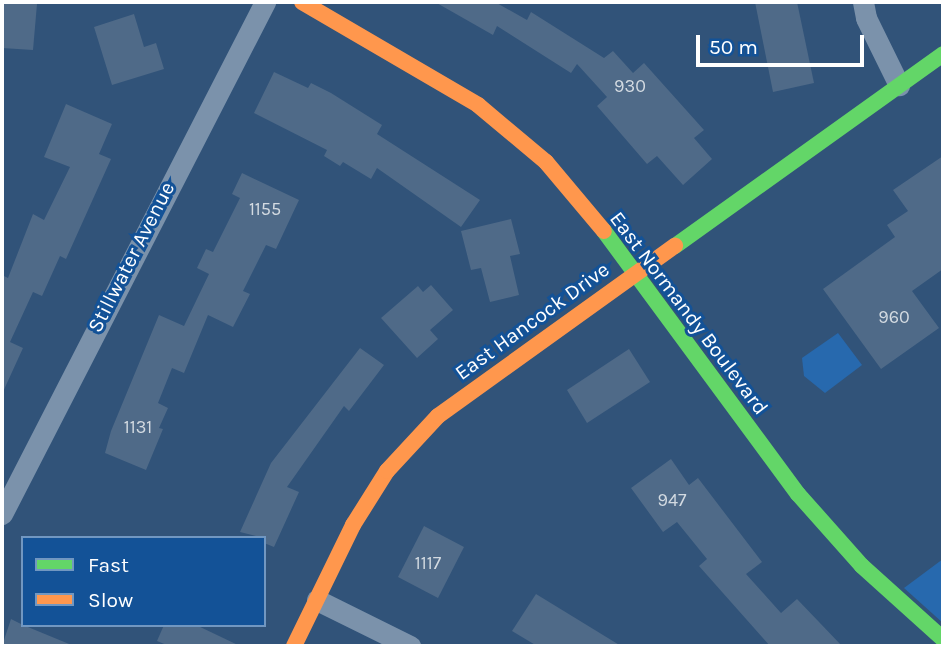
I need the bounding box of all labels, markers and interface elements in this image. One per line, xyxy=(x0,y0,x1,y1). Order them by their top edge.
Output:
scale bar xyxy=(700,21,868,65)
text: 50 m xyxy=(709,35,758,59)
house number: 930 xyxy=(614,75,646,97)
street label: Stillwater Avenue xyxy=(82,177,180,337)
house number: 1155 xyxy=(249,198,281,220)
street label: East Normandy Boulevard xyxy=(604,206,774,420)
street label: East Hancock Drive xyxy=(450,257,614,385)
house number: 960 xyxy=(878,306,910,328)
house number: 1131 xyxy=(124,416,152,438)
house number: 947 xyxy=(658,489,686,511)
legend xyxy=(21,536,266,627)
house number: 1117 xyxy=(415,552,441,574)
text: Fast xyxy=(88,553,129,577)
text: Slow xyxy=(88,588,133,612)

